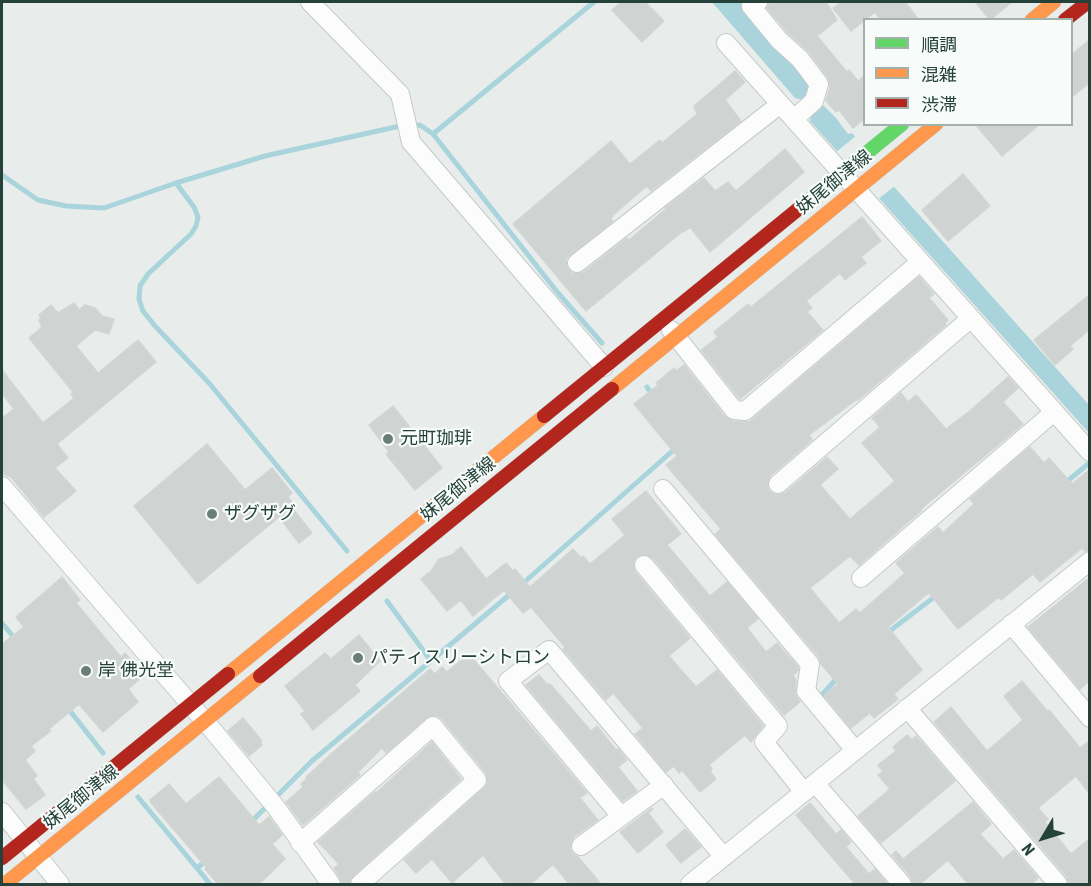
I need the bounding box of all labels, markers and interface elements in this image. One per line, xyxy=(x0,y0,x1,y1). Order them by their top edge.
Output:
legend xyxy=(863,18,1073,126)
text: 順調 xyxy=(921,34,957,55)
text: 混雑 xyxy=(921,64,957,85)
text: 渋滞 xyxy=(921,94,957,115)
street label: 妹尾御津線 xyxy=(793,146,877,220)
place label: 元町珈琲 xyxy=(400,428,472,450)
marker: 元町珈琲 xyxy=(381,432,395,446)
street label: 妹尾御津線 xyxy=(417,453,501,527)
place label: ザグザグ xyxy=(224,503,296,525)
marker: ザグザグ xyxy=(205,507,219,521)
place label: パティスリーシトロン xyxy=(370,647,550,669)
marker: パティスリーシトロン xyxy=(351,651,365,665)
place label: 岸 佛光堂 xyxy=(98,660,174,682)
marker: 岸 佛光堂 xyxy=(79,664,93,678)
street label: 妹尾御津線 xyxy=(40,761,124,835)
north arrow xyxy=(1013,808,1073,868)
text: N xyxy=(1018,840,1039,859)

